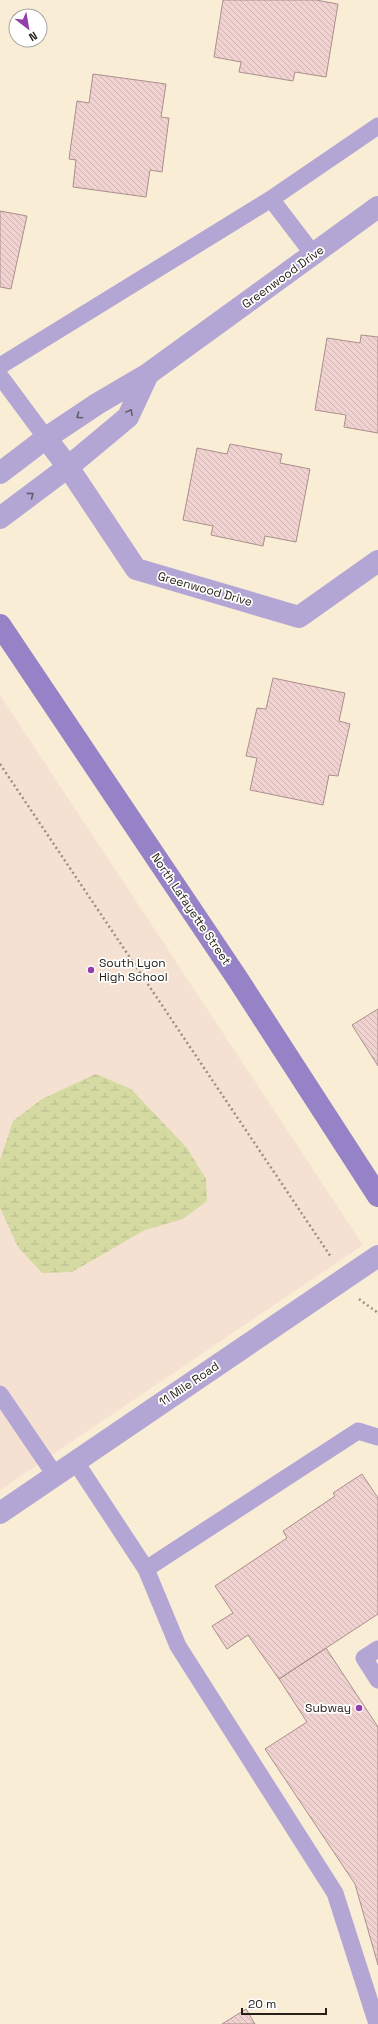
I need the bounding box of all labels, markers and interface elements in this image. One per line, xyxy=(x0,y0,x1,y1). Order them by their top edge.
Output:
north arrow xyxy=(8,8,48,48)
text: N xyxy=(26,29,40,44)
street label: Greenwood Drive xyxy=(239,242,327,312)
one-way arrow xyxy=(126,409,133,416)
one-way arrow xyxy=(76,411,83,419)
one-way arrow xyxy=(27,493,34,500)
street label: Greenwood Drive xyxy=(156,568,254,610)
street label: North Lafayette Street xyxy=(148,850,234,968)
place label: South Lyon High School xyxy=(99,955,168,985)
marker: South Lyon High School xyxy=(86,965,96,975)
street label: 11 Mile Road xyxy=(156,1358,222,1410)
place label: Subway xyxy=(305,1700,351,1716)
marker: Subway xyxy=(354,1703,364,1713)
scale bar xyxy=(242,1990,326,2016)
text: 20 m xyxy=(248,1996,276,2012)

